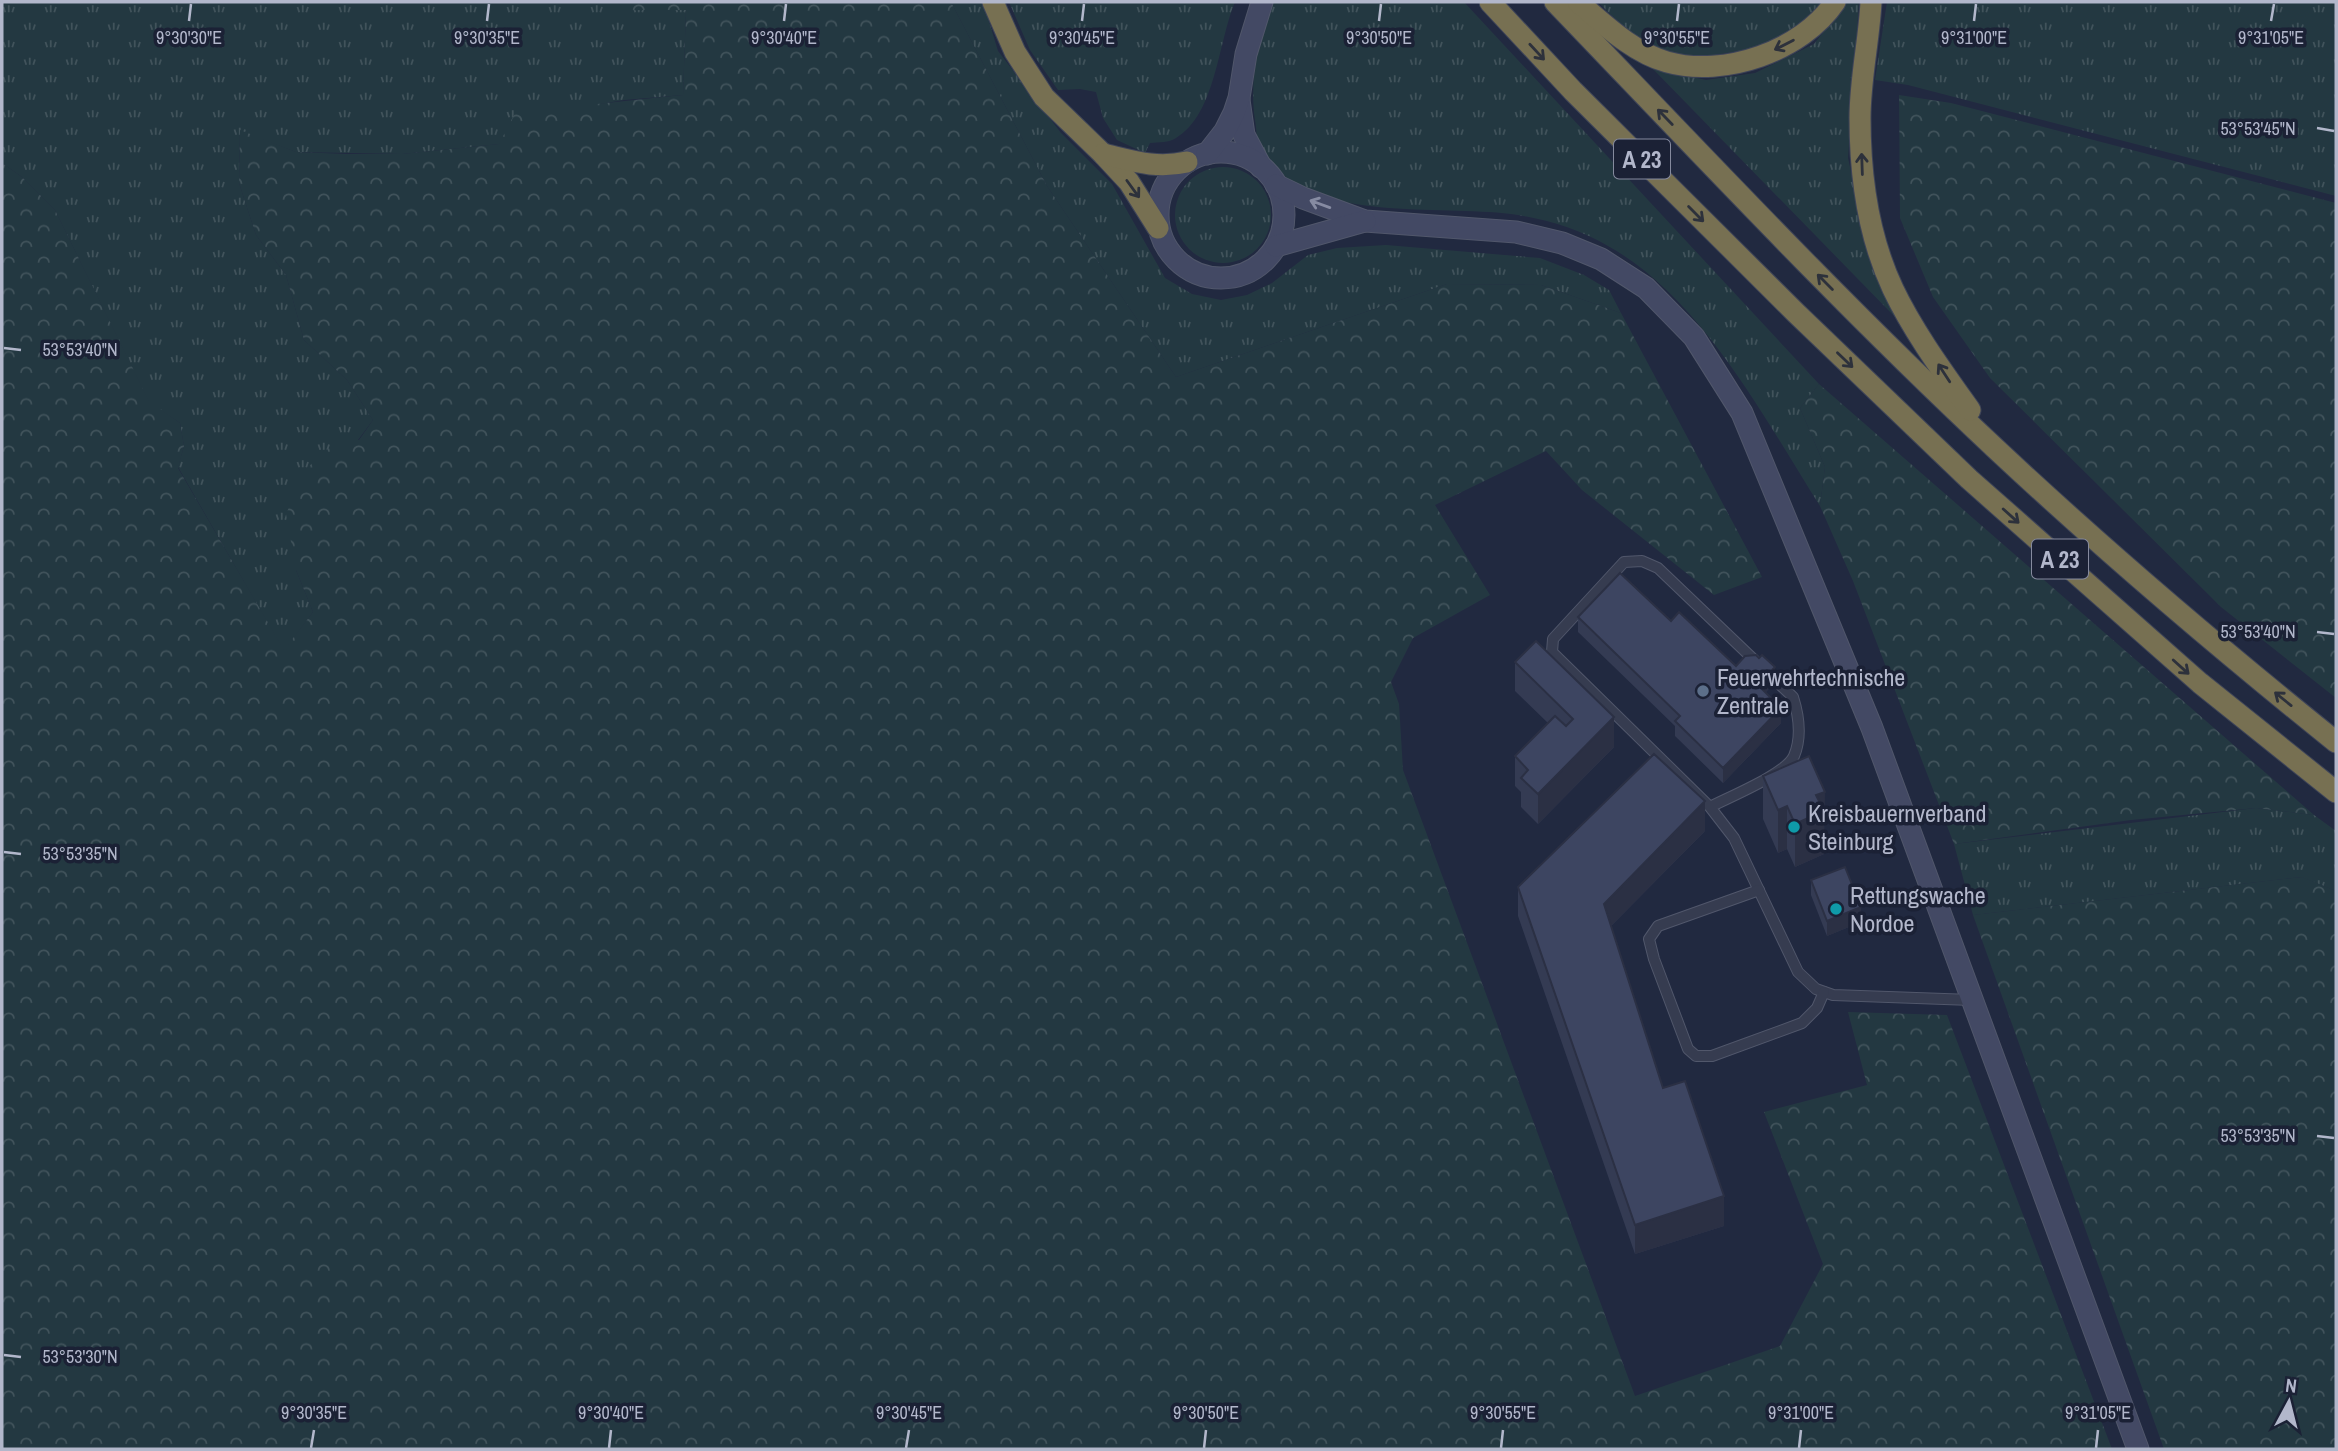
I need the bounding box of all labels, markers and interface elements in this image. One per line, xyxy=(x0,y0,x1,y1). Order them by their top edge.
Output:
text: 9°30'30"E xyxy=(156,25,222,50)
text: 9°30'35"E xyxy=(454,25,520,50)
text: 9°30'40"E xyxy=(751,25,817,50)
text: 9°30'45"E xyxy=(1049,25,1115,50)
text: 9°30'50"E xyxy=(1346,25,1412,50)
text: 9°30'55"E xyxy=(1644,25,1710,50)
text: 9°31'00"E xyxy=(1941,25,2007,50)
text: 9°31'05"E xyxy=(2238,25,2304,50)
one-way arrow xyxy=(1774,39,1795,53)
one-way arrow xyxy=(1528,43,1545,60)
one-way arrow xyxy=(1657,109,1674,126)
text: 53°53'45"N xyxy=(2220,116,2296,141)
road number: A 23 xyxy=(1614,140,1670,178)
one-way arrow xyxy=(1856,153,1869,176)
one-way arrow xyxy=(1126,179,1140,198)
one-way arrow xyxy=(1309,197,1331,210)
one-way arrow xyxy=(1688,205,1705,222)
one-way arrow xyxy=(1816,274,1833,291)
text: 53°53'40"N xyxy=(42,337,118,362)
one-way arrow xyxy=(1836,352,1853,369)
one-way arrow xyxy=(1937,364,1952,383)
one-way arrow xyxy=(2002,508,2020,524)
road number: A 23 xyxy=(2032,540,2088,579)
text: 53°53'40"N xyxy=(2220,619,2296,644)
one-way arrow xyxy=(2172,658,2189,675)
place label: Feuerwehrtechnische Zentrale xyxy=(1717,661,1905,721)
marker: Feuerwehrtechnische Zentrale xyxy=(1695,683,1711,699)
one-way arrow xyxy=(2274,691,2292,707)
place label: Kreisbauernverband Steinburg xyxy=(1808,797,1986,857)
marker: Kreisbauernverband Steinburg xyxy=(1786,819,1802,835)
text: 53°53'35"N xyxy=(42,841,118,866)
place label: Rettungswache Nordoe xyxy=(1850,879,1986,939)
marker: Rettungswache Nordoe xyxy=(1828,901,1844,917)
text: 53°53'35"N xyxy=(2220,1123,2296,1148)
text: 53°53'30"N xyxy=(42,1344,118,1369)
north arrow xyxy=(2254,1367,2324,1437)
text: N xyxy=(2284,1372,2298,1399)
text: 9°30'35"E xyxy=(281,1400,347,1425)
text: 9°30'40"E xyxy=(578,1400,644,1425)
text: 9°30'45"E xyxy=(876,1400,942,1425)
text: 9°30'50"E xyxy=(1173,1400,1239,1425)
text: 9°30'55"E xyxy=(1470,1400,1536,1425)
text: 9°31'00"E xyxy=(1768,1400,1834,1425)
text: 9°31'05"E xyxy=(2065,1400,2131,1425)

